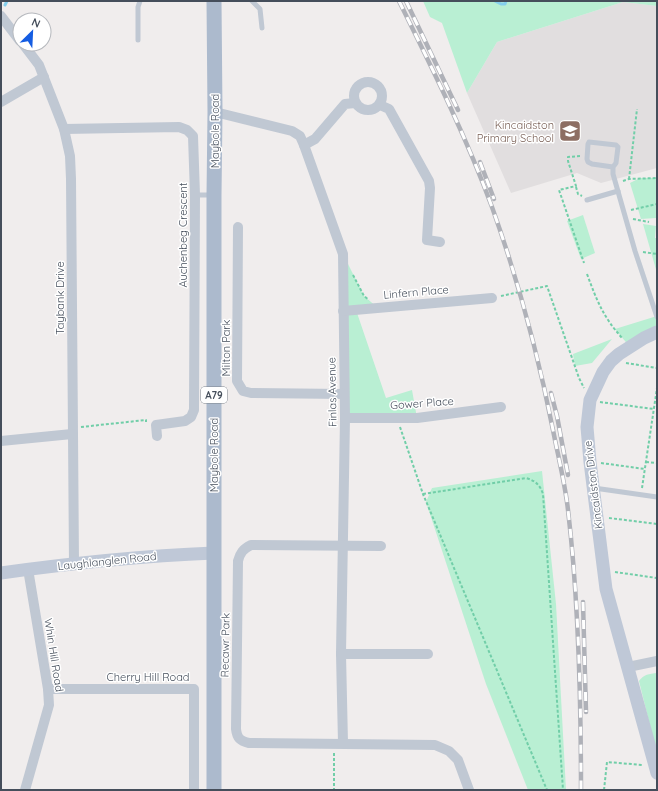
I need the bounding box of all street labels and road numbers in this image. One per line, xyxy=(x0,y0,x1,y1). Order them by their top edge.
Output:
street label: Maybole Road xyxy=(208,94,222,168)
street label: Auchenbeg Crescent xyxy=(176,182,190,288)
street label: Taybank Drive xyxy=(53,261,67,335)
street label: Linfern Place xyxy=(383,282,449,302)
street label: Milton Park xyxy=(219,319,233,376)
street label: Finlas Avenue xyxy=(324,357,340,427)
road number: A79 xyxy=(201,387,227,403)
street label: Gower Place xyxy=(390,394,454,412)
street label: Maybole Road xyxy=(207,418,221,492)
street label: Kincaidston Drive xyxy=(581,440,605,530)
street label: Laughlanglen Road xyxy=(57,549,157,573)
street label: Recawr Park xyxy=(217,612,233,677)
street label: Whin Hill Road xyxy=(41,617,67,693)
street label: Cherry Hill Road xyxy=(107,670,190,684)

